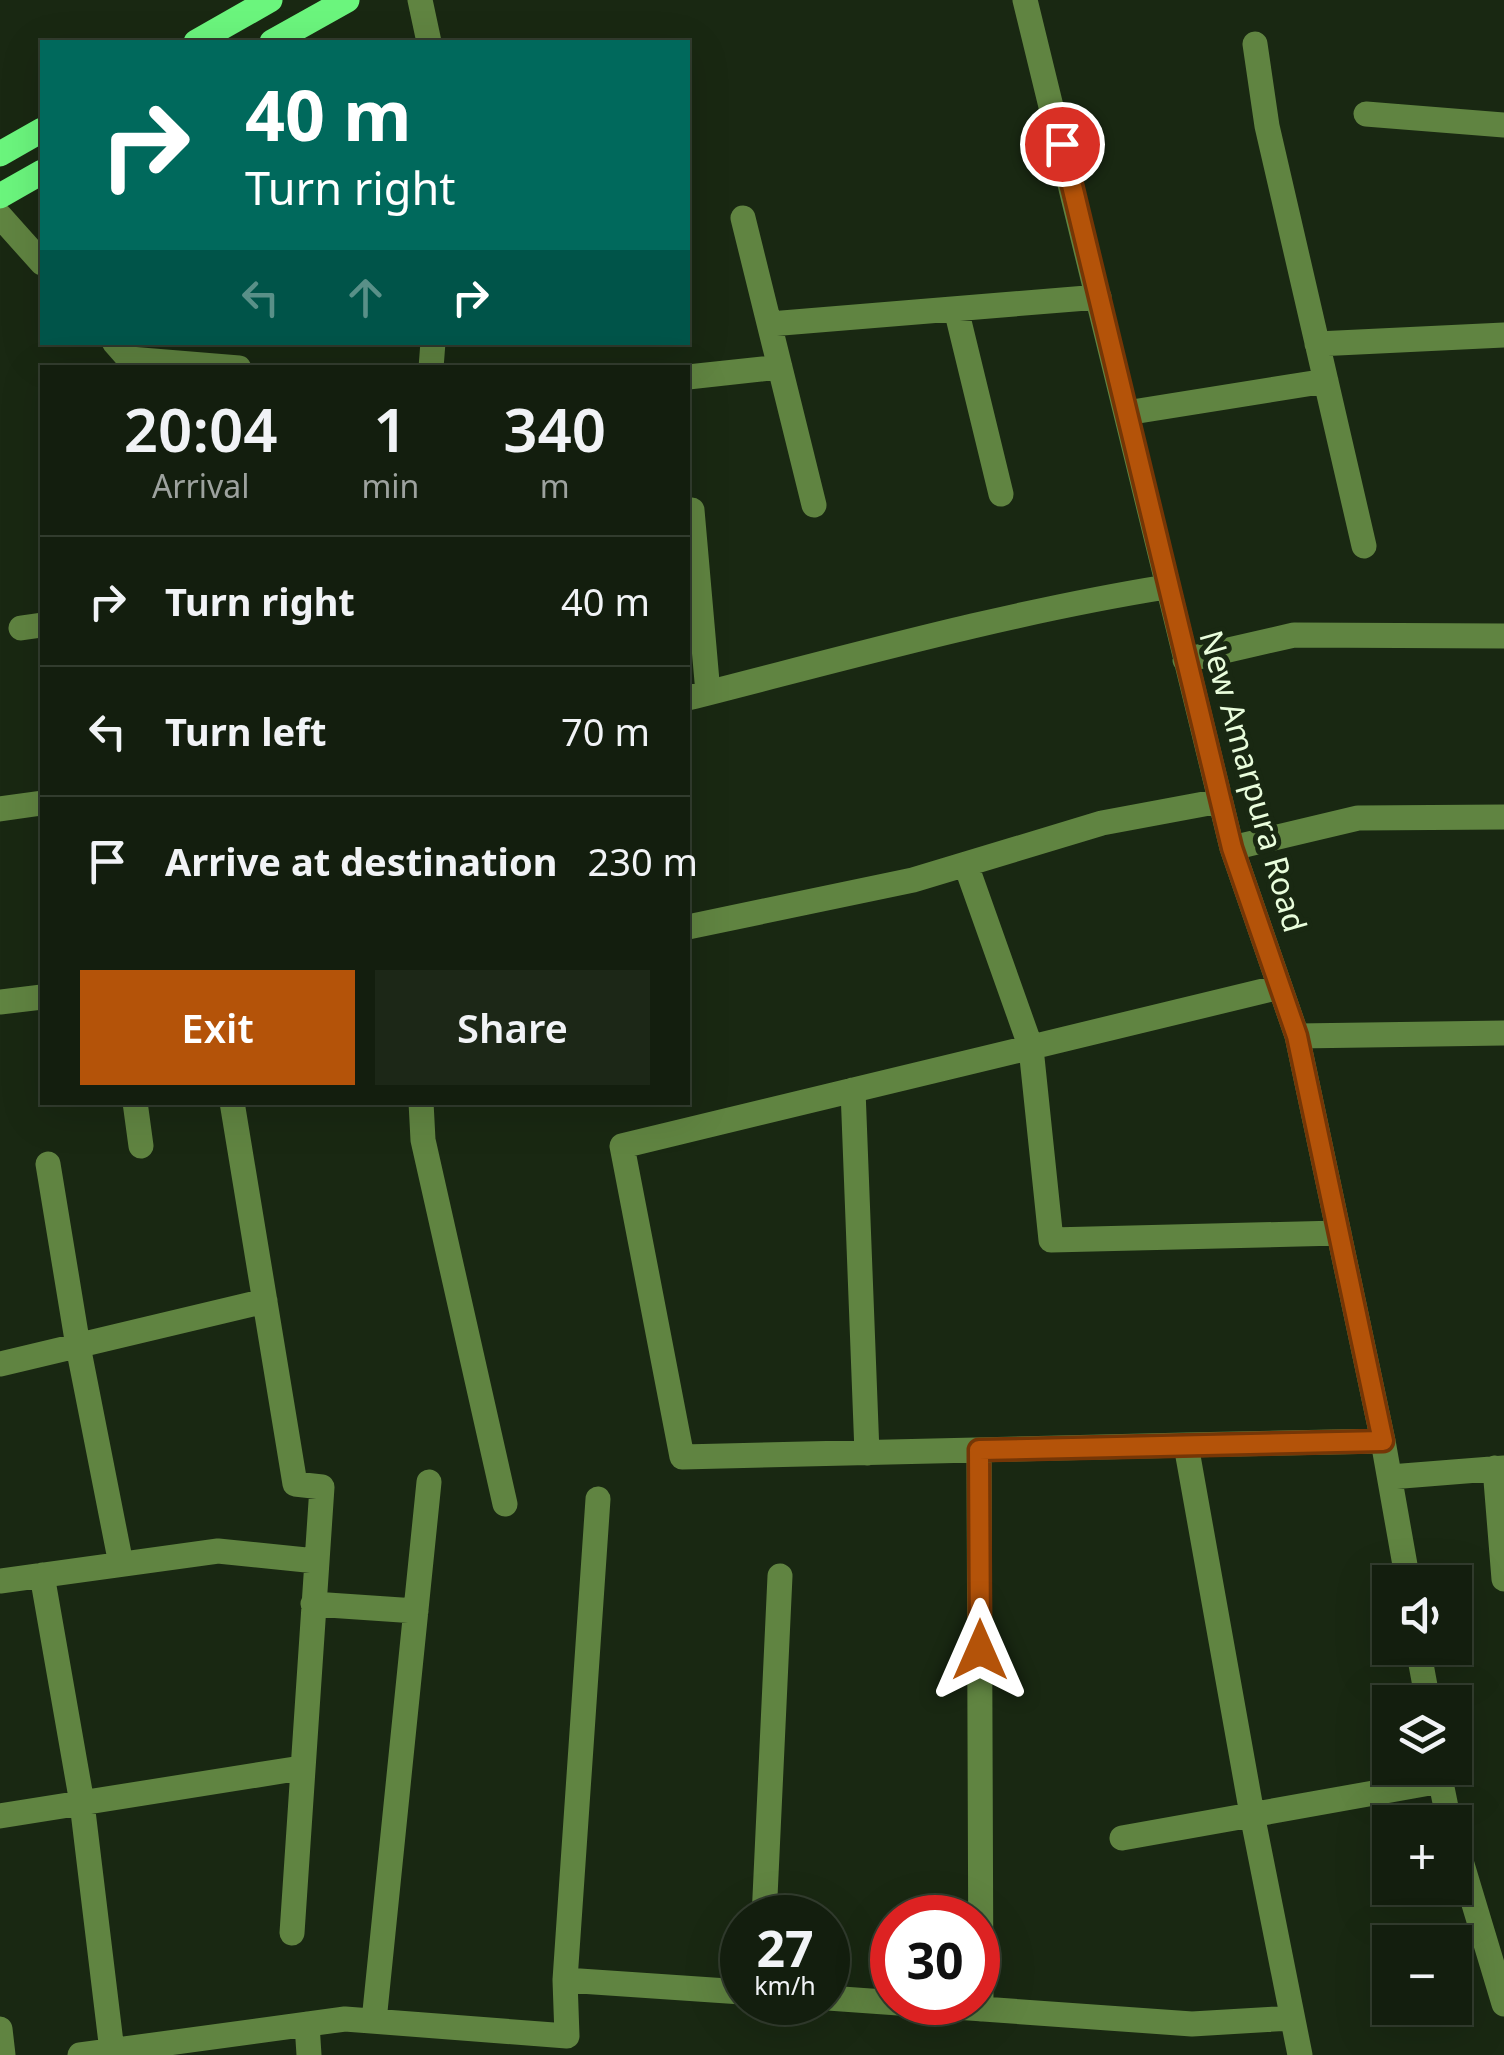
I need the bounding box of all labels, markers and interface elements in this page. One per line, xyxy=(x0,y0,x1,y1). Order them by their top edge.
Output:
text: 40 m xyxy=(245,66,412,162)
icon: right xyxy=(80,80,210,210)
pin xyxy=(1020,102,1105,187)
icon: arrive xyxy=(1035,117,1090,172)
text: Turn right xyxy=(245,157,456,218)
icon: left xyxy=(233,270,288,325)
icon: ahead xyxy=(338,270,393,325)
icon: right xyxy=(443,270,498,325)
text: 20:04 xyxy=(124,388,278,470)
text: 1 xyxy=(373,388,408,470)
text: 340 xyxy=(503,388,606,470)
text: Arrival xyxy=(152,464,250,507)
text: min xyxy=(361,464,419,507)
text: m xyxy=(540,464,570,507)
icon: right xyxy=(80,574,135,629)
text: Turn right xyxy=(165,575,355,627)
text: 40 m xyxy=(561,575,650,627)
street label: New Amarpura Road xyxy=(1190,625,1318,937)
icon: left xyxy=(80,704,135,759)
text: Turn left xyxy=(165,705,327,757)
text: 70 m xyxy=(561,705,650,757)
icon: arrive xyxy=(80,834,135,889)
text: Arrive at destination xyxy=(165,835,557,887)
text: 230 m xyxy=(587,835,698,887)
button: Exit xyxy=(80,970,355,1085)
button: Share xyxy=(375,970,650,1085)
map controls xyxy=(1372,1565,1472,2025)
button: sound xyxy=(1372,1565,1472,1665)
position arrow xyxy=(928,1598,1032,1702)
button: layers xyxy=(1372,1685,1472,1785)
button: + xyxy=(1372,1805,1472,1905)
speed limit sign: 30 xyxy=(870,1895,1000,2025)
text: 27 xyxy=(756,1914,814,1982)
button: − xyxy=(1372,1925,1472,2025)
text: km/h xyxy=(754,1968,816,2002)

